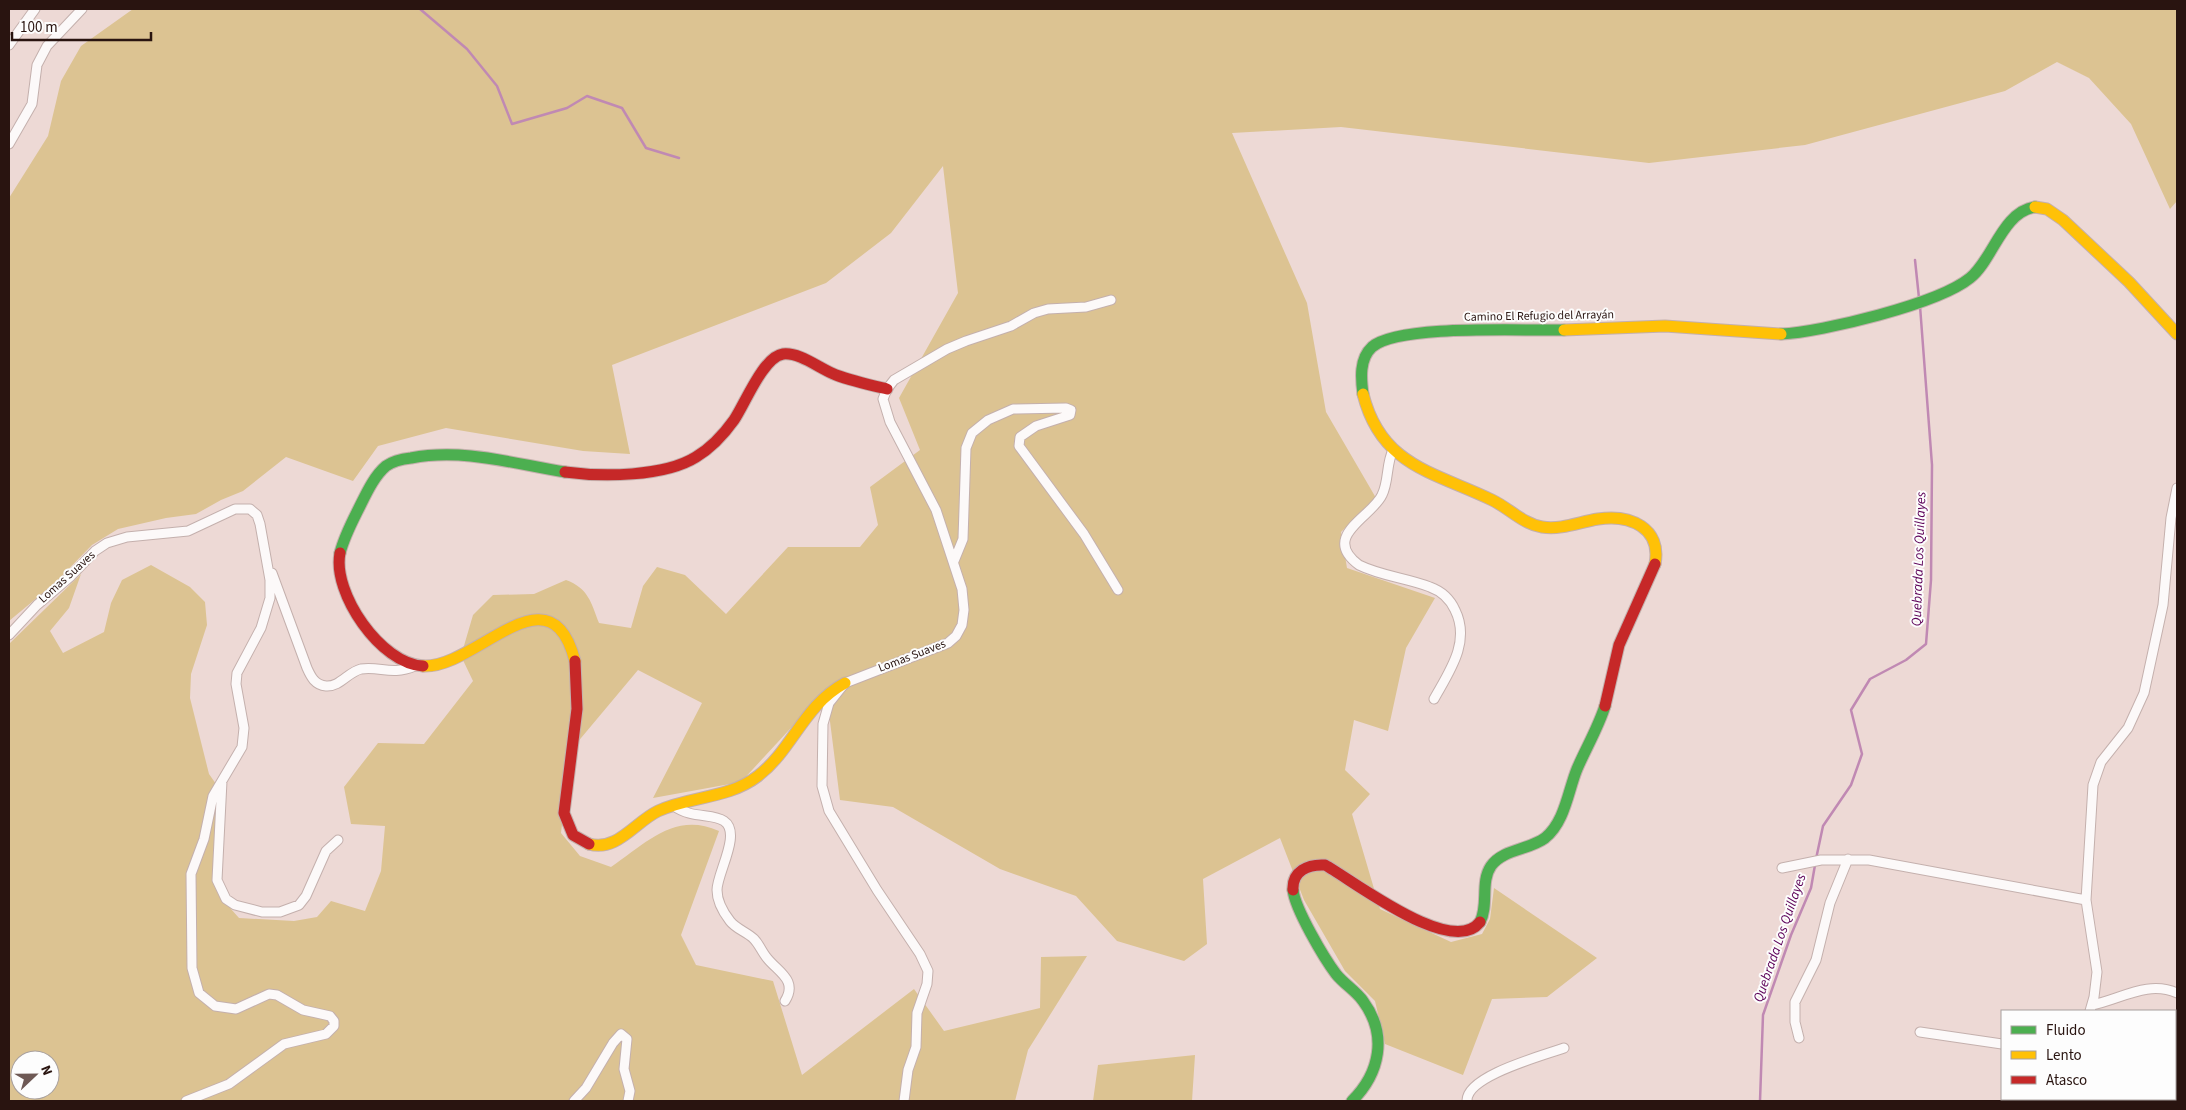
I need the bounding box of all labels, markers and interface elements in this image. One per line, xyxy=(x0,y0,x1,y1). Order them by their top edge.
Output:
scale bar xyxy=(12,10,151,42)
text: 100 m xyxy=(20,17,58,38)
street label: Camino El Refugio del Arrayán xyxy=(1464,306,1614,326)
water label: Quebrada Los Quillayes xyxy=(1907,491,1931,627)
street label: Lomas Suaves xyxy=(35,547,99,607)
street label: Lomas Suaves xyxy=(876,635,948,677)
water label: Quebrada Los Quillayes xyxy=(1749,871,1812,1005)
legend xyxy=(2001,1010,2176,1100)
text: Fluido xyxy=(2046,1020,2086,1041)
text: Lento xyxy=(2046,1045,2082,1066)
north arrow xyxy=(10,1050,60,1100)
text: N xyxy=(35,1062,57,1079)
text: Atasco xyxy=(2046,1070,2087,1091)

